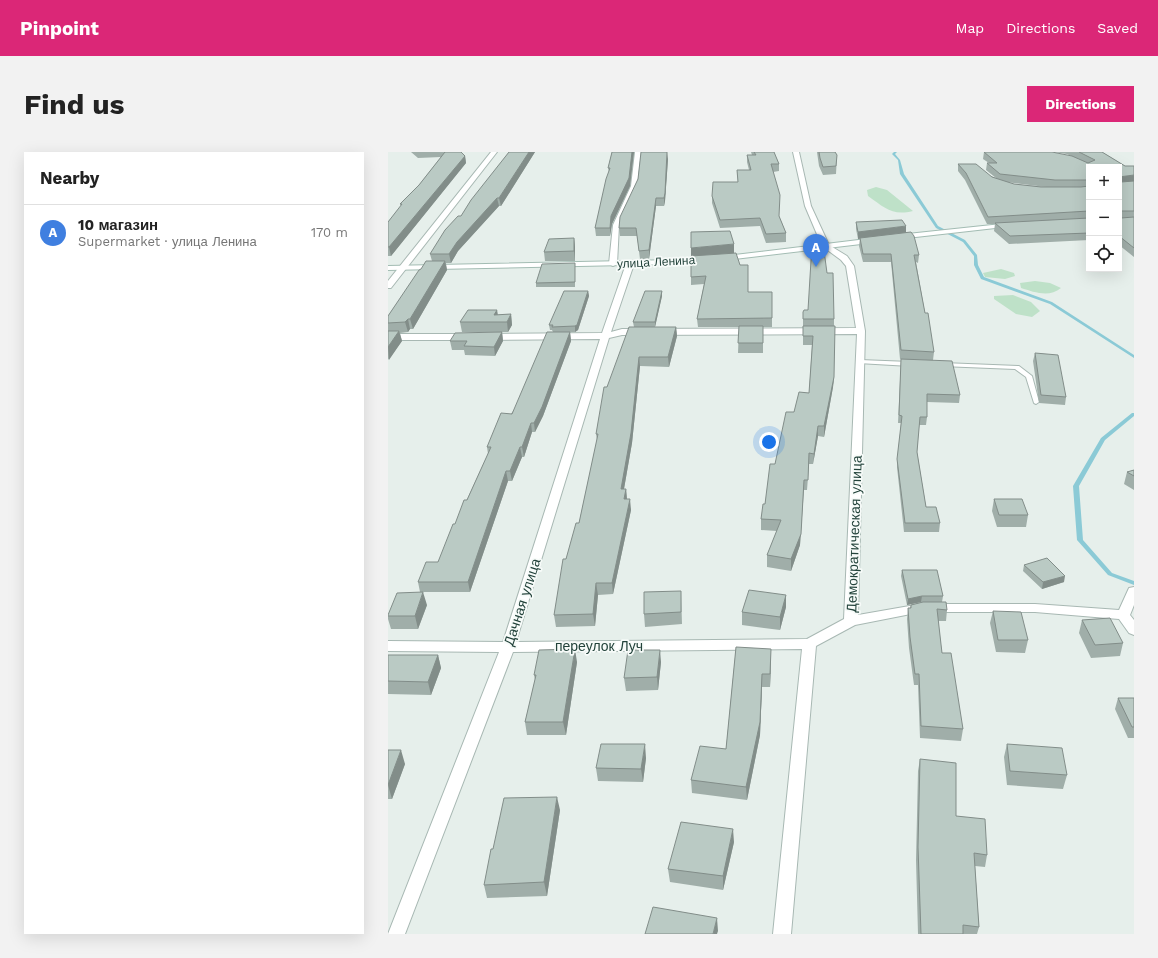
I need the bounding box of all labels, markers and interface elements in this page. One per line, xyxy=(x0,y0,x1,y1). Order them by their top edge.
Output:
text: Pinpoint xyxy=(20,17,99,40)
text: Map xyxy=(956,20,984,36)
text: Directions xyxy=(1006,20,1075,36)
text: Saved xyxy=(1097,20,1138,36)
button: Directions xyxy=(1027,86,1134,122)
text: Find us xyxy=(24,88,124,121)
map controls xyxy=(1086,164,1122,272)
button: + xyxy=(1086,164,1122,200)
text: Nearby xyxy=(40,168,99,188)
button: − xyxy=(1086,200,1122,236)
text: 10 магазин xyxy=(78,216,158,234)
text: A xyxy=(49,225,57,240)
text: 170 m xyxy=(311,225,348,240)
text: Supermarket · улица Ленина xyxy=(78,234,257,249)
pin: A xyxy=(803,234,829,267)
button: locate xyxy=(1086,236,1122,272)
street label: улица Ленина xyxy=(617,253,696,271)
your location xyxy=(759,432,779,452)
street label: Демократическая улица xyxy=(843,455,865,613)
street label: Дачная улица xyxy=(500,556,544,648)
street label: переулок Луч xyxy=(555,638,643,654)

